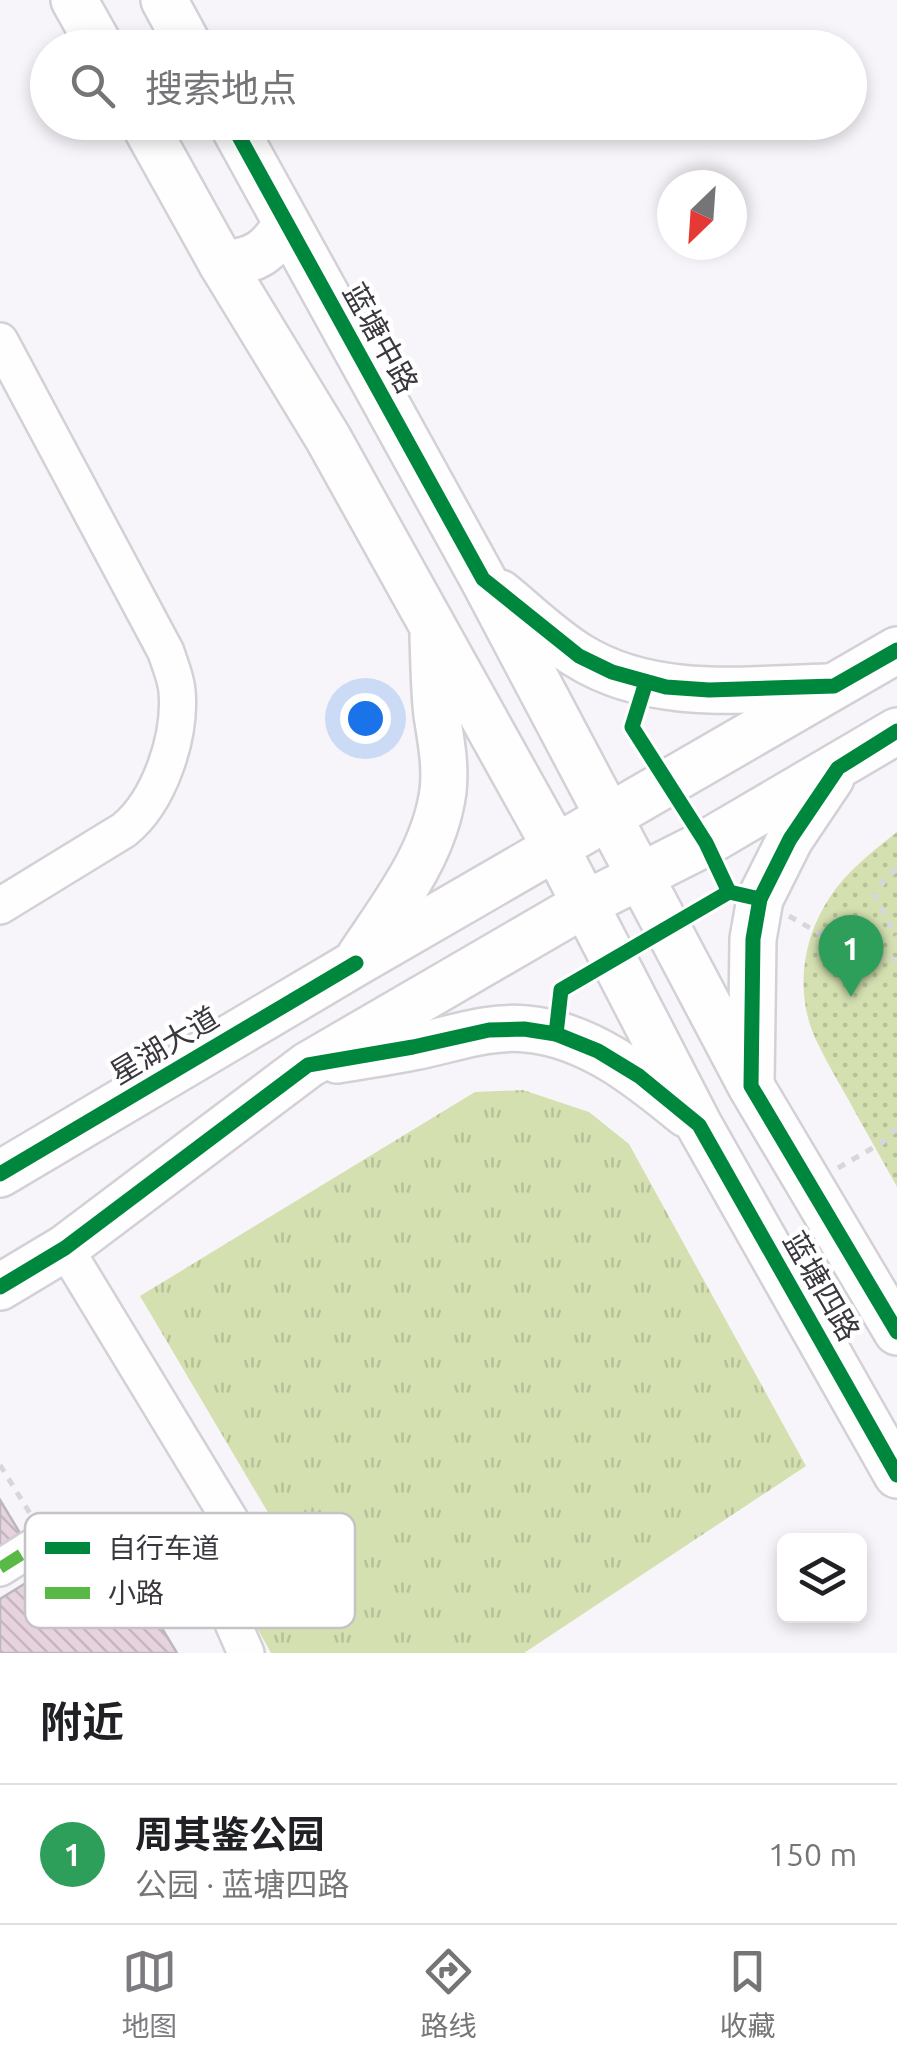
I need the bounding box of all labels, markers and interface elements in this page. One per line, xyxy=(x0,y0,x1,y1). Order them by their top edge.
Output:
search box xyxy=(30,30,867,140)
icon: search xyxy=(65,58,120,113)
text: 搜索地点 xyxy=(145,67,297,109)
north arrow xyxy=(657,170,747,260)
street label: 蓝塘中路 xyxy=(337,277,425,399)
your location xyxy=(340,693,391,744)
pin: 1 xyxy=(818,914,884,997)
street label: 星湖大道 xyxy=(104,1000,224,1090)
street label: 蓝塘四路 xyxy=(777,1226,867,1346)
legend xyxy=(25,1513,355,1628)
text: 自行车道 xyxy=(108,1532,220,1563)
map controls xyxy=(777,1533,867,1623)
button: layers xyxy=(777,1533,867,1623)
text: 小路 xyxy=(108,1577,164,1608)
text: 附近 xyxy=(40,1698,124,1745)
text: 周其鉴公园 xyxy=(135,1813,325,1855)
text: 1 xyxy=(63,1836,82,1872)
text: 150 m xyxy=(768,1836,857,1872)
text: 公园 · 蓝塘四路 xyxy=(135,1866,350,1902)
tab: 地图 xyxy=(121,1944,178,2044)
tab: 路线 xyxy=(420,1944,477,2044)
tab: 收藏 xyxy=(719,1944,776,2044)

